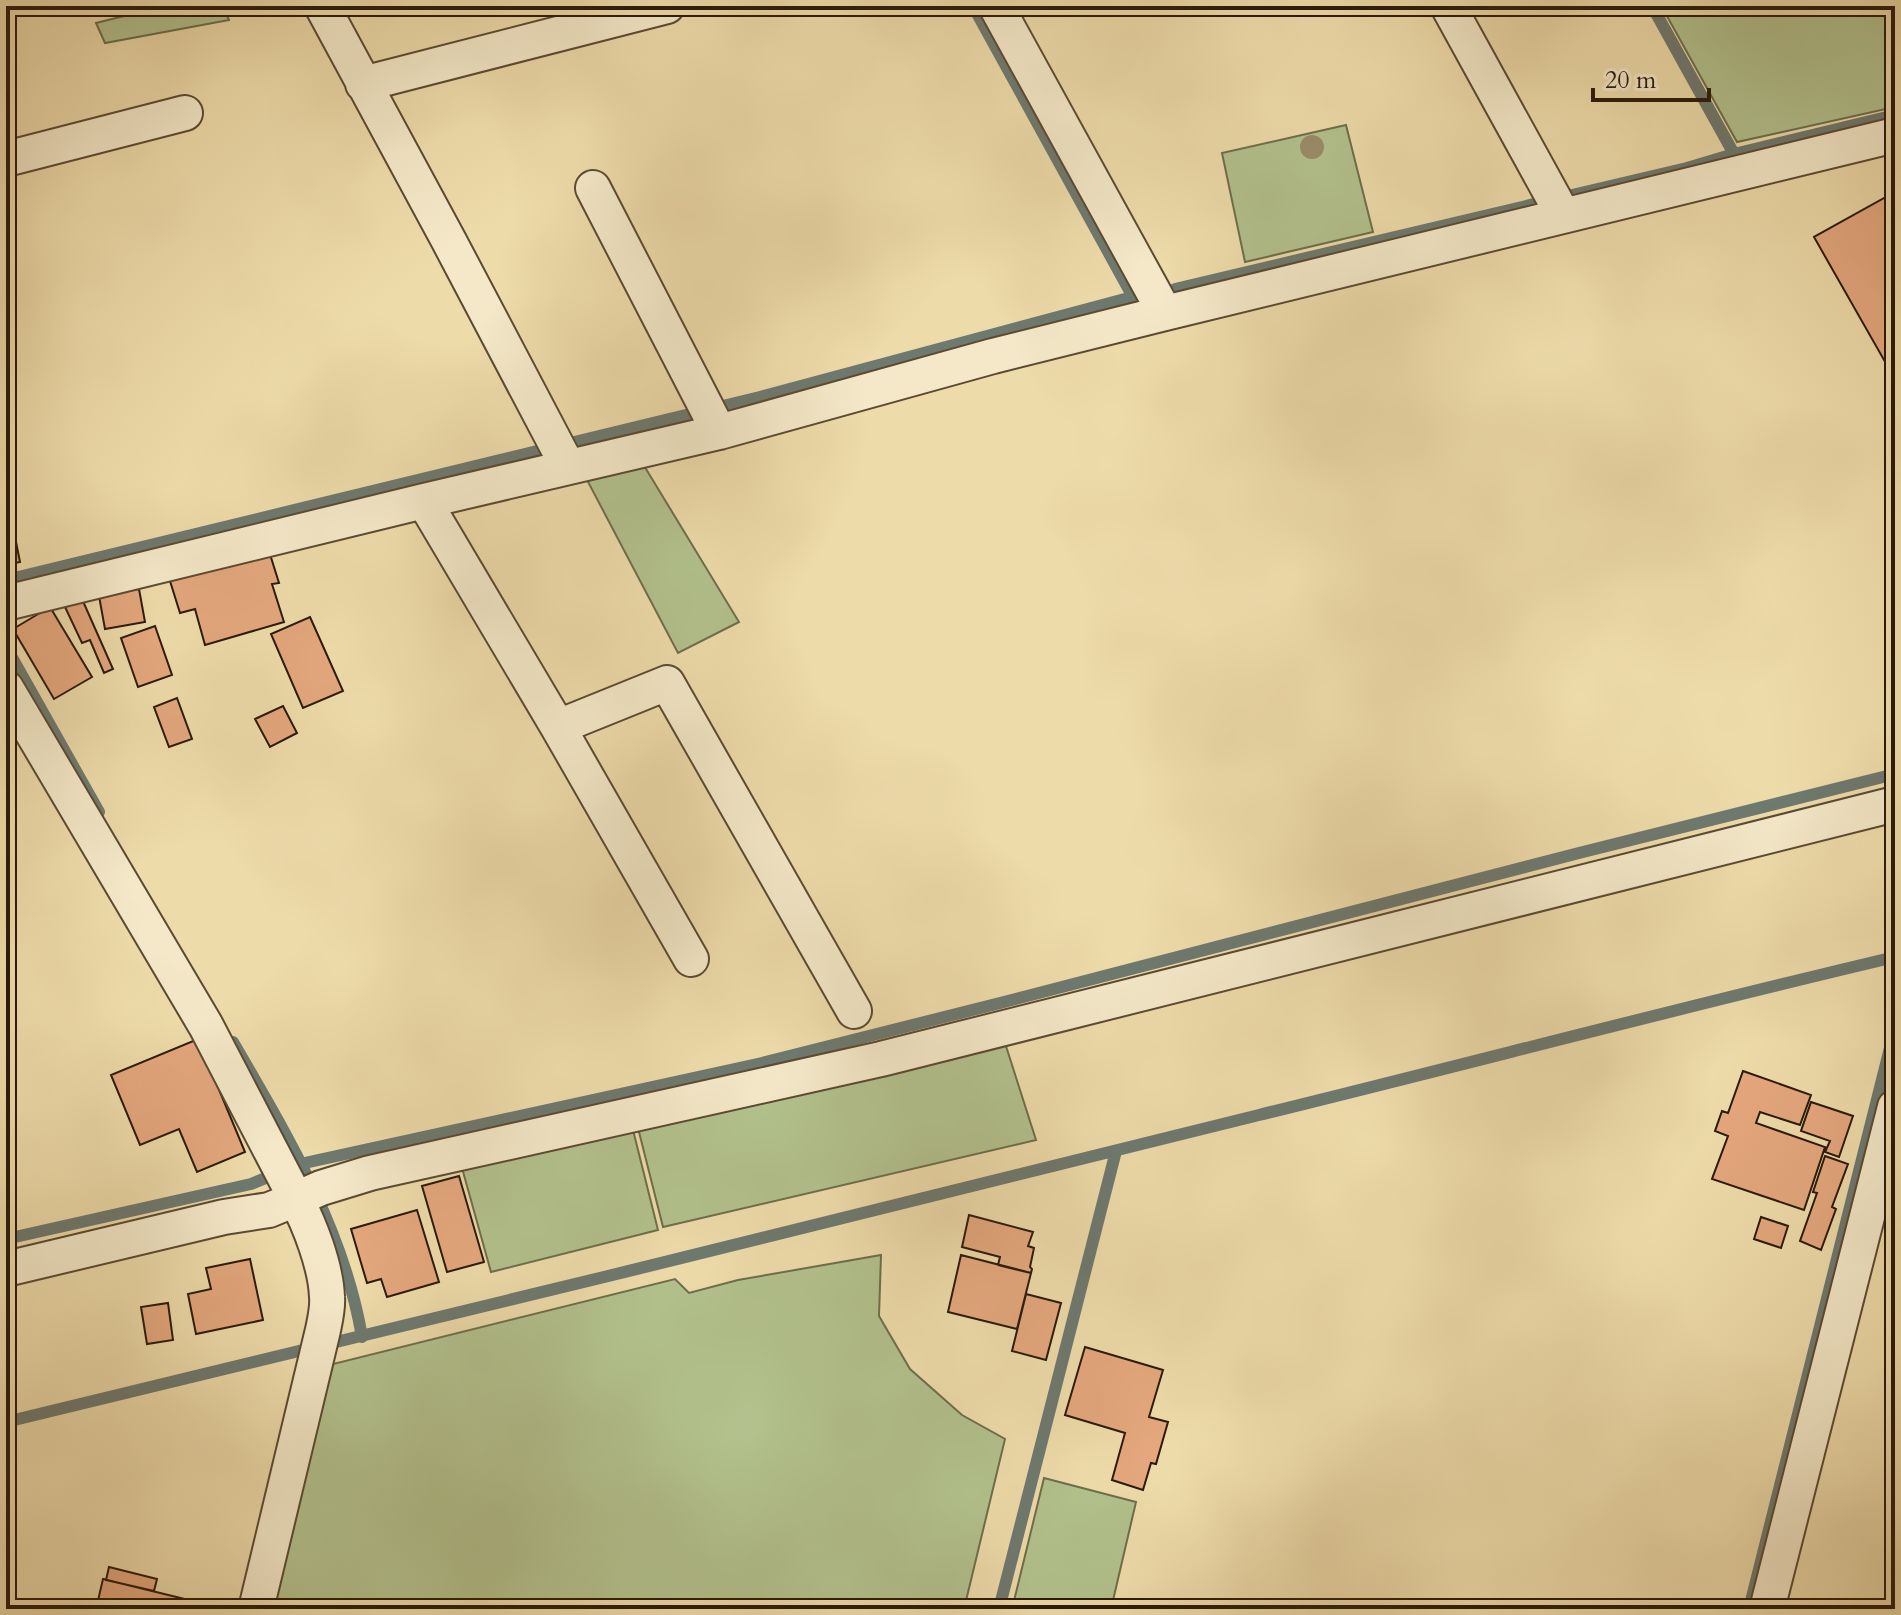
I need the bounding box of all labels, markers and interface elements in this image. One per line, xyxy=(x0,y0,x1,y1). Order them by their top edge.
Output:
scale bar xyxy=(1593,52,1709,102)
text: 20 m xyxy=(1605,64,1657,97)

